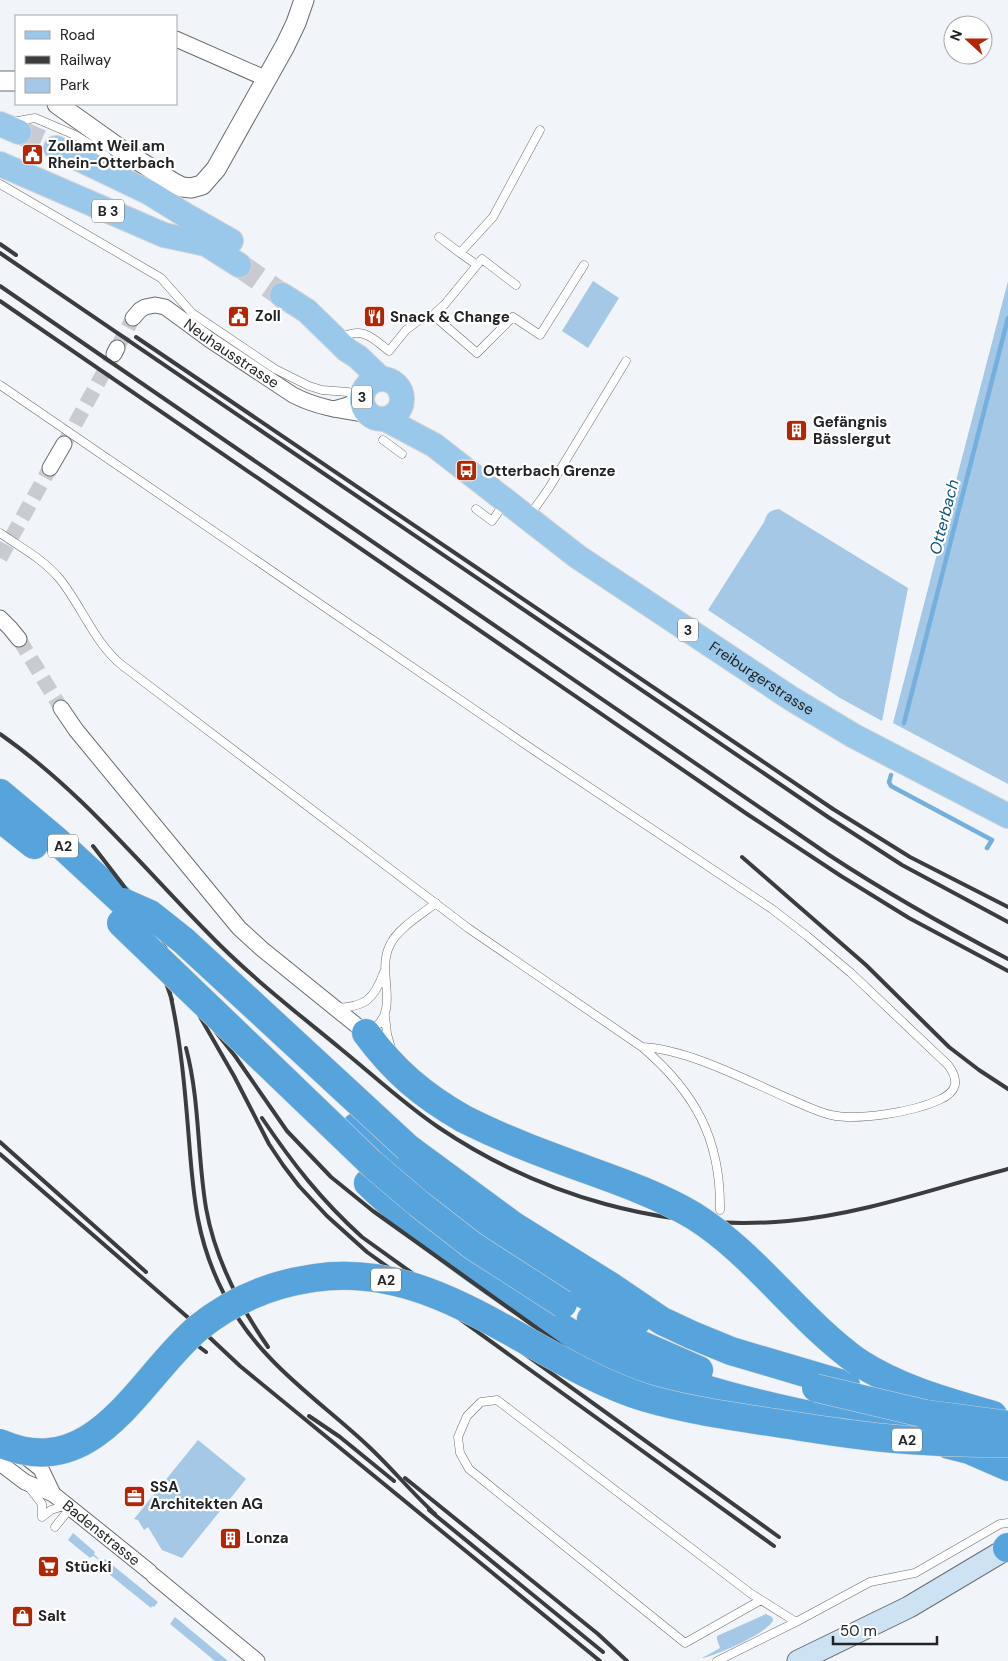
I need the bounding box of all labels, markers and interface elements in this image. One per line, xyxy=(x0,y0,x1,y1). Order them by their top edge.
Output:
legend xyxy=(15,15,178,105)
north arrow xyxy=(943,15,993,65)
text: Road xyxy=(60,25,95,45)
text: N xyxy=(946,27,966,43)
text: Railway xyxy=(60,50,112,70)
text: Park xyxy=(60,75,90,95)
place label: Zollamt Weil am Rhein-Otterbach xyxy=(48,136,174,173)
public building icon: Zollamt Weil am Rhein-Otterbach xyxy=(20,143,44,167)
road number: B 3 xyxy=(92,200,124,222)
public building icon: Zoll xyxy=(227,304,251,328)
restaurant icon: Snack & Change xyxy=(362,305,386,329)
place label: Zoll xyxy=(255,306,281,326)
place label: Snack & Change xyxy=(390,307,510,327)
street label: Neuhausstrasse xyxy=(180,314,283,393)
road number: 3 xyxy=(352,386,372,408)
place label: Gefängnis Bässlergut xyxy=(813,412,891,449)
building icon: Gefängnis Bässlergut xyxy=(785,419,809,443)
bus stop icon: Otterbach Grenze xyxy=(455,459,479,483)
place label: Otterbach Grenze xyxy=(483,461,616,481)
water label: Otterbach xyxy=(925,477,963,557)
road number: 3 xyxy=(678,618,698,642)
street label: Freiburgerstrasse xyxy=(705,637,818,720)
road number: A2 xyxy=(48,834,78,858)
road number: A2 xyxy=(371,1268,401,1292)
road number: A2 xyxy=(892,1428,922,1452)
place label: SSA Architekten AG xyxy=(150,1477,263,1514)
office icon: SSA Architekten AG xyxy=(122,1484,146,1508)
street label: Badenstrasse xyxy=(58,1496,144,1570)
building icon: Lonza xyxy=(218,1526,242,1550)
place label: Lonza xyxy=(246,1528,289,1548)
supermarket icon: Stücki xyxy=(37,1555,61,1579)
place label: Stücki xyxy=(65,1557,112,1577)
shop icon: Salt xyxy=(10,1604,34,1628)
place label: Salt xyxy=(38,1606,66,1626)
scale bar xyxy=(833,1614,937,1646)
text: 50 m xyxy=(840,1621,877,1641)

